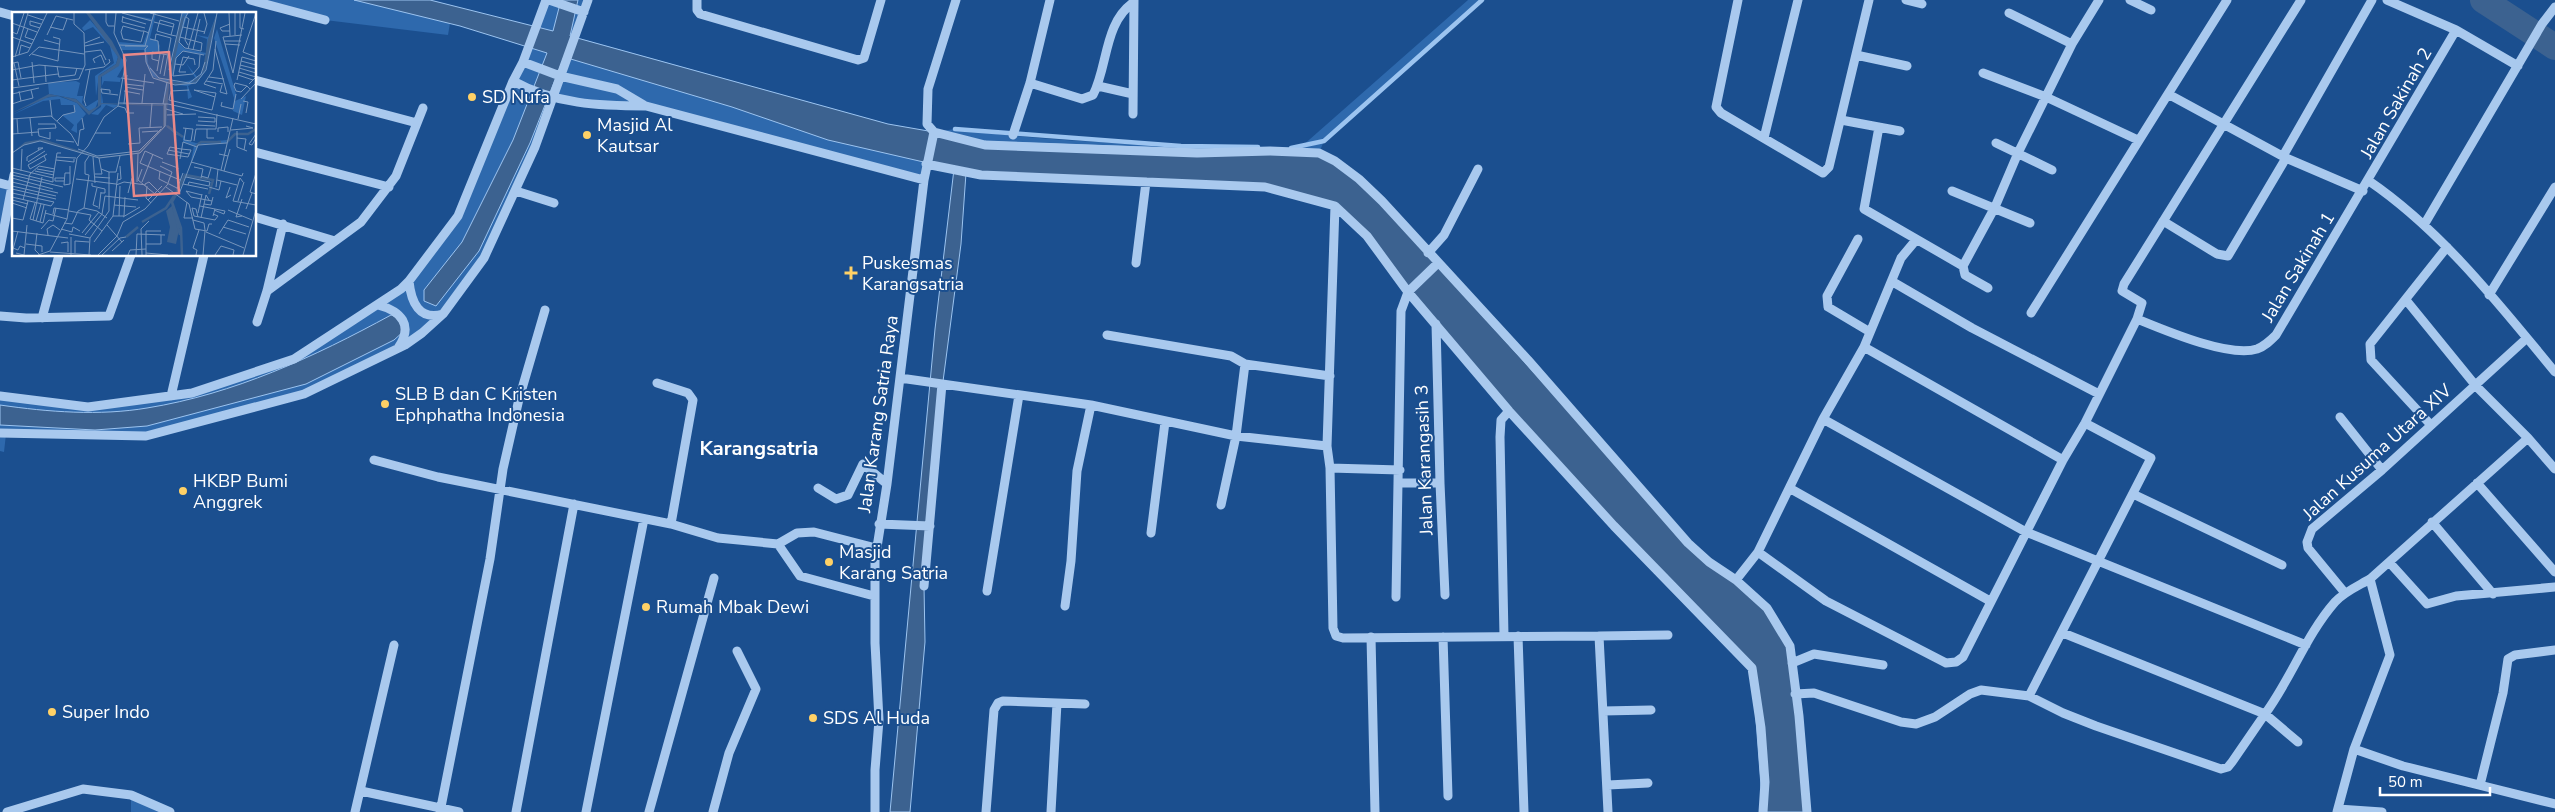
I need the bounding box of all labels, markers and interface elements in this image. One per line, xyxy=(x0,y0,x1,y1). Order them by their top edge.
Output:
inset map xyxy=(12,12,256,256)
street label: Jalan Sakinah 2 xyxy=(2354,43,2437,164)
place label: SD Nufa xyxy=(482,85,550,109)
marker: SD Nufa xyxy=(466,91,478,103)
place label: Masjid Al Kautsar xyxy=(597,113,673,158)
marker: Masjid Al Kautsar xyxy=(581,129,593,141)
street label: Jalan Sakinah 1 xyxy=(2255,208,2340,327)
place label: Puskesmas Karangsatria xyxy=(862,251,964,296)
marker: Puskesmas Karangsatria xyxy=(844,266,858,280)
street label: Jalan Karang Satria Raya xyxy=(852,314,904,515)
street label: Jalan Kusuma Utara XIV xyxy=(2297,378,2457,526)
place label: SLB B dan C Kristen Ephphatha Indonesia xyxy=(395,382,565,427)
street label: Jalan Karangasih 3 xyxy=(1409,384,1439,537)
marker: SLB B dan C Kristen Ephphatha Indonesia xyxy=(379,398,391,410)
district label: Karangsatria xyxy=(700,435,818,462)
place label: HKBP Bumi Anggrek xyxy=(193,469,288,514)
marker: HKBP Bumi Anggrek xyxy=(177,485,189,497)
place label: Masjid Karang Satria xyxy=(839,540,948,585)
marker: Masjid Karang Satria xyxy=(823,556,835,568)
place label: Rumah Mbak Dewi xyxy=(656,595,809,619)
marker: Rumah Mbak Dewi xyxy=(640,601,652,613)
place label: Super Indo xyxy=(62,700,150,724)
marker: Super Indo xyxy=(46,706,58,718)
place label: SDS Al Huda xyxy=(823,706,930,730)
marker: SDS Al Huda xyxy=(807,712,819,724)
scale bar xyxy=(2380,764,2490,796)
text: 50 m xyxy=(2388,772,2423,792)

